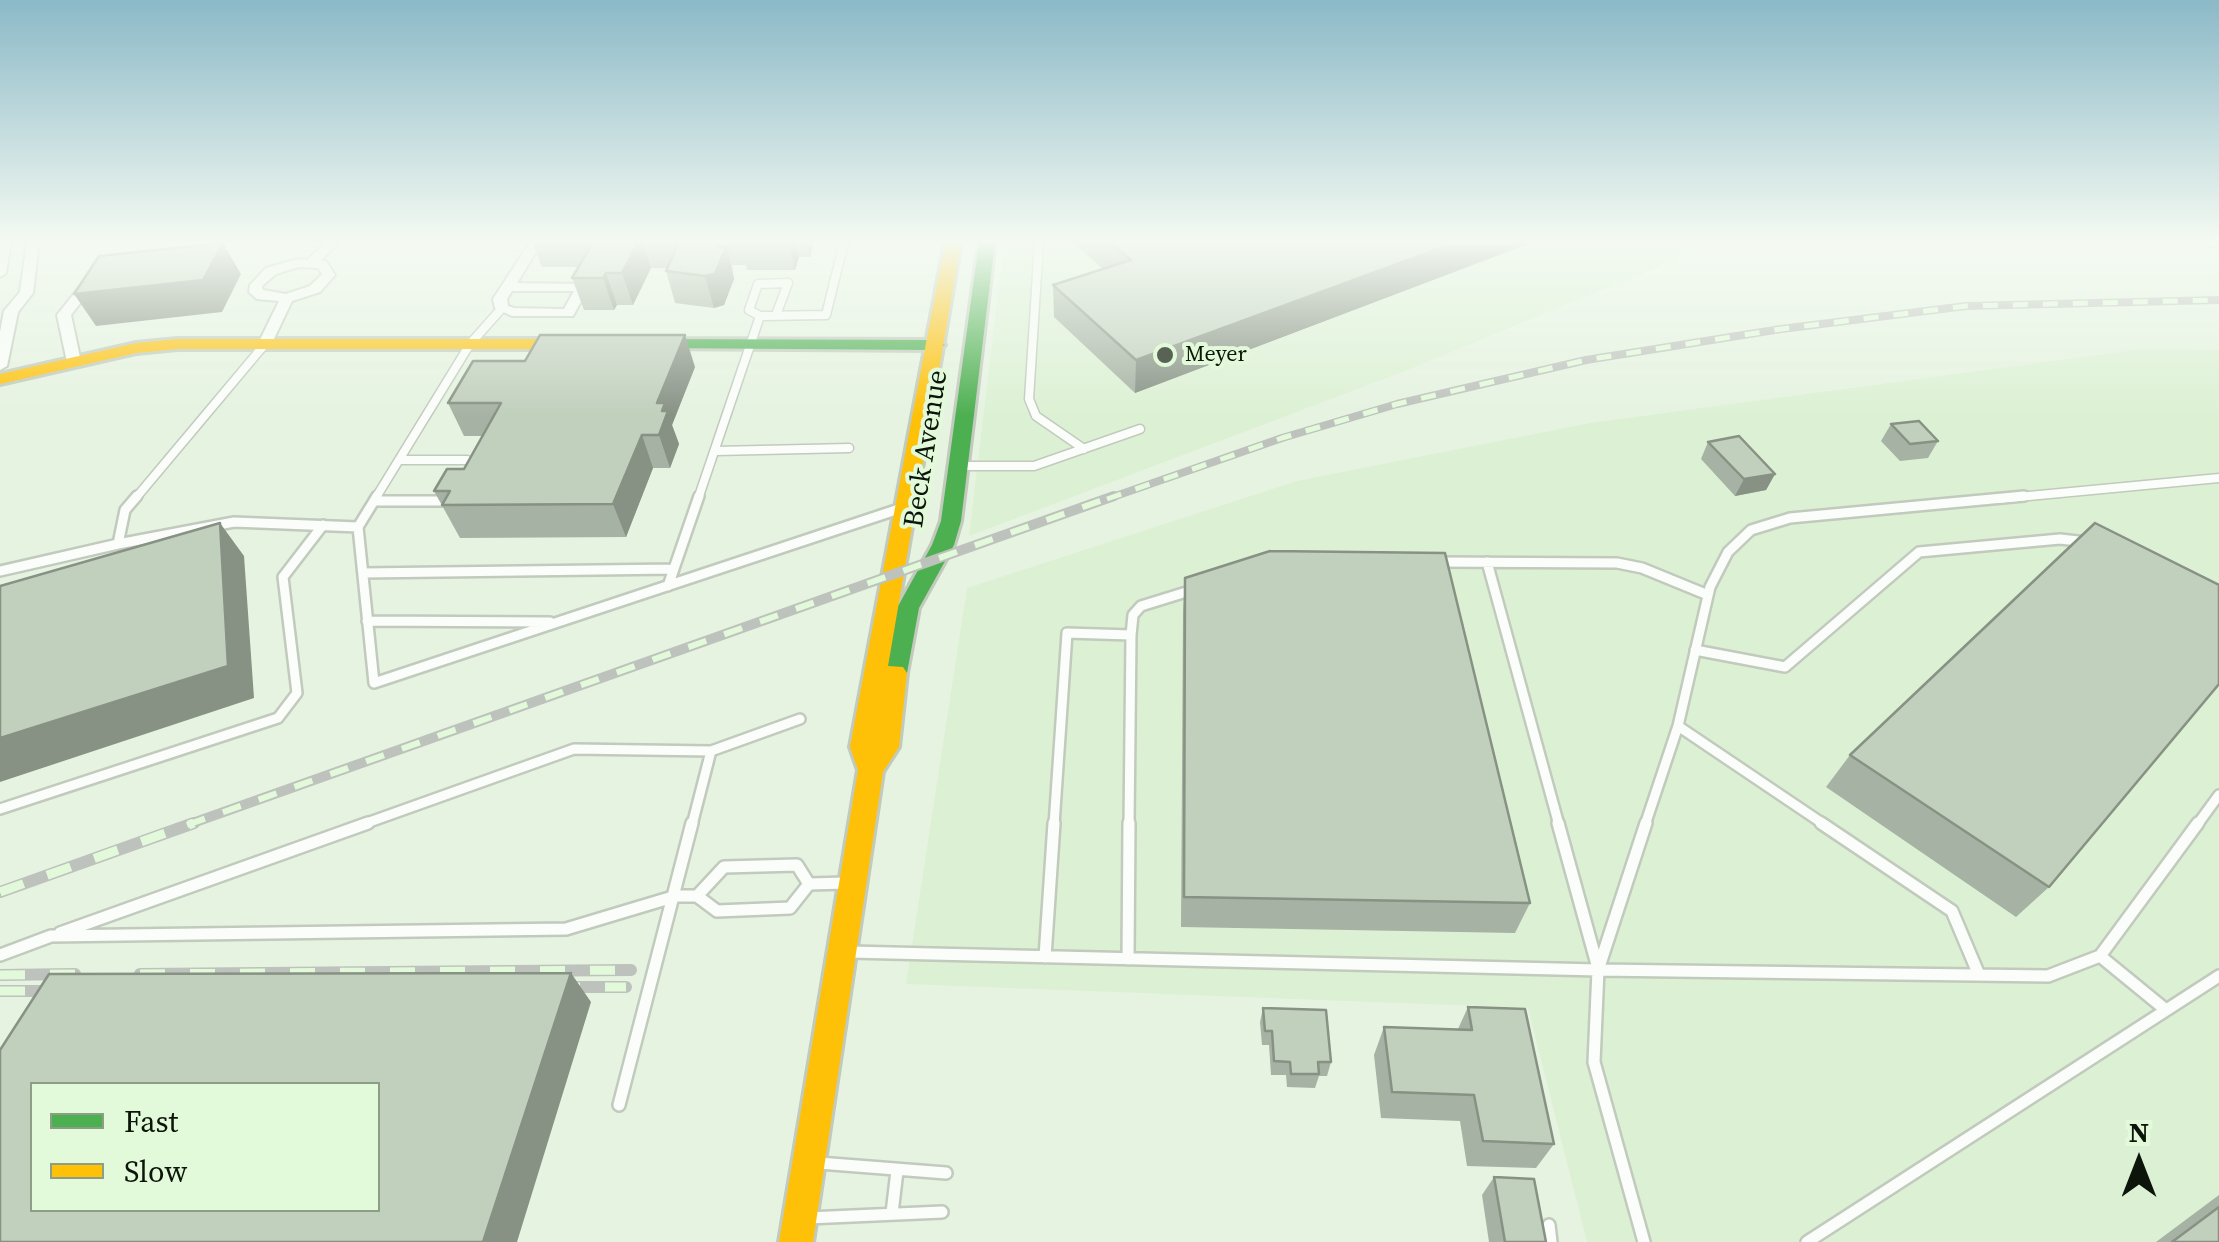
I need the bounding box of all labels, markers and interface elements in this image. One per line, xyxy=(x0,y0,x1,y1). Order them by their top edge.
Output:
place label: Meyer xyxy=(1185,342,1247,368)
marker: Meyer xyxy=(1154,344,1176,366)
street label: Beck Avenue xyxy=(898,368,956,530)
legend xyxy=(30,1082,380,1212)
text: Fast xyxy=(124,1101,178,1142)
north arrow xyxy=(2089,1112,2189,1212)
text: N xyxy=(2129,1113,2149,1151)
text: Slow xyxy=(124,1151,187,1192)

